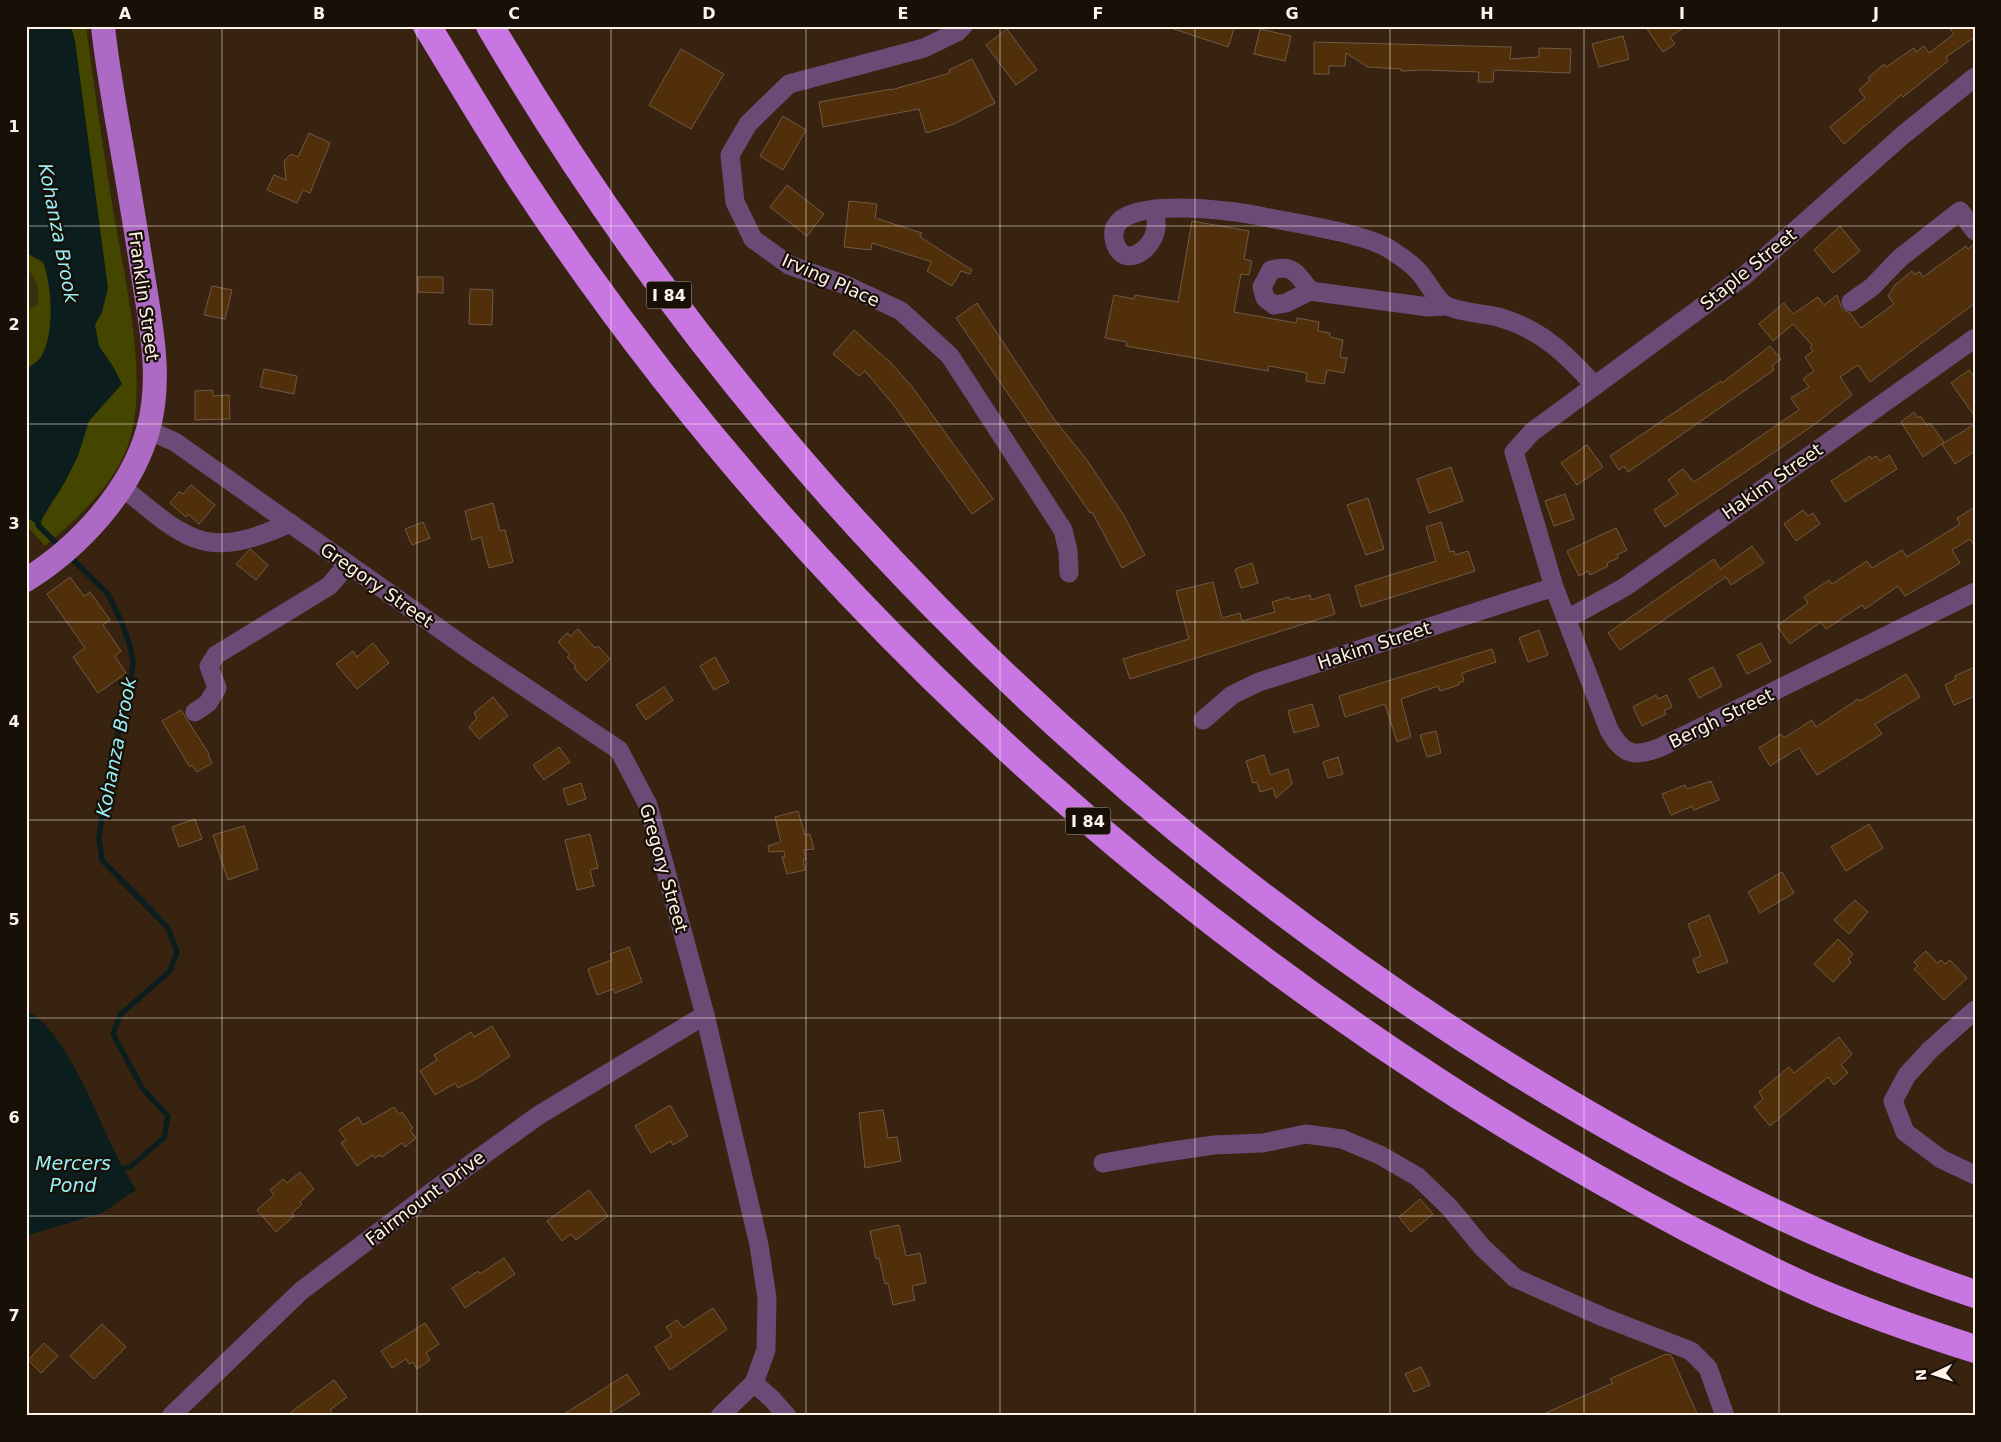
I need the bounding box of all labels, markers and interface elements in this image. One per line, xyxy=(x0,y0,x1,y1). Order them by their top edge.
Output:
text: A xyxy=(119,4,132,23)
text: B xyxy=(313,4,325,23)
text: C xyxy=(508,4,520,23)
text: D xyxy=(702,4,716,23)
text: E xyxy=(898,4,908,23)
text: F xyxy=(1093,4,1103,23)
text: G xyxy=(1285,4,1299,23)
text: H xyxy=(1480,4,1494,23)
text: I xyxy=(1679,4,1685,23)
text: J xyxy=(1872,4,1879,23)
text: 1 xyxy=(8,117,20,136)
water label: Kohanza Brook xyxy=(35,161,84,306)
street label: Staple Street xyxy=(1696,224,1800,314)
street label: Franklin Street xyxy=(124,230,164,362)
street label: Irving Place xyxy=(779,249,883,311)
road number: I 84 xyxy=(646,282,692,308)
text: 2 xyxy=(8,315,20,334)
street label: Hakim Street xyxy=(1718,439,1826,523)
text: 3 xyxy=(8,514,20,533)
street label: Gregory Street xyxy=(317,538,437,632)
street label: Hakim Street xyxy=(1315,617,1433,673)
water label: Kohanza Brook xyxy=(92,674,141,819)
street label: Bergh Street xyxy=(1665,684,1777,752)
text: 4 xyxy=(8,712,20,731)
street label: Gregory Street xyxy=(636,801,692,935)
road number: I 84 xyxy=(1066,808,1110,834)
text: 5 xyxy=(8,910,20,929)
text: 6 xyxy=(8,1108,20,1127)
street label: Fairmount Drive xyxy=(361,1146,489,1250)
water label: Mercers Pond xyxy=(35,1152,111,1196)
text: 7 xyxy=(8,1306,20,1325)
north arrow xyxy=(1908,1350,1958,1400)
text: N xyxy=(1913,1369,1929,1381)

